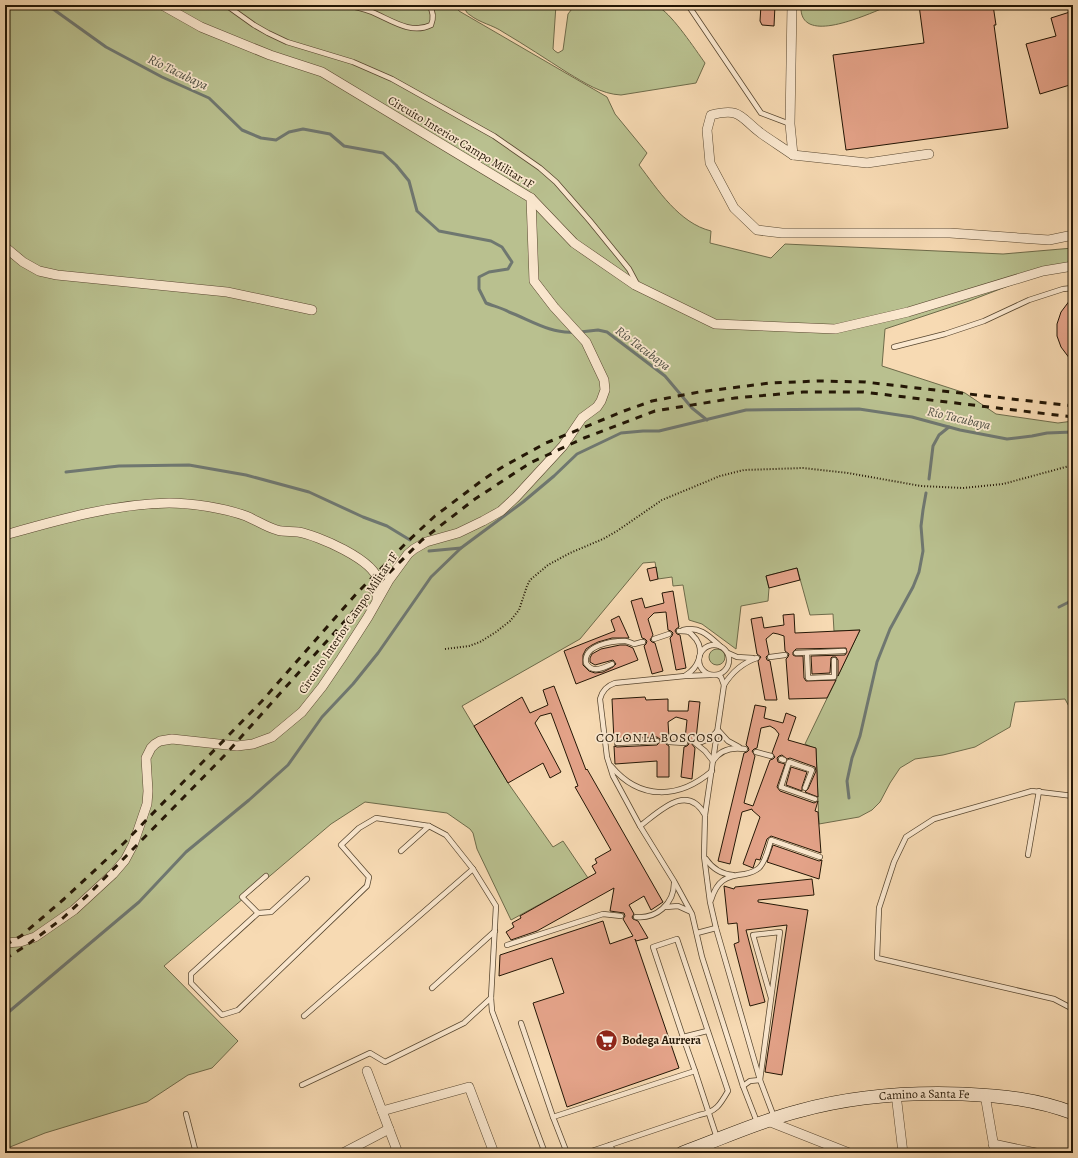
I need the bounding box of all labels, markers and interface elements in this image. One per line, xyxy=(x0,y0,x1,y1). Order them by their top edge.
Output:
water label: Río Tacubaya xyxy=(145,50,211,94)
street label: Circuito Interior Campo Militar 1F xyxy=(385,92,537,192)
water label: Río Tacubaya xyxy=(612,322,674,374)
water label: Río Tacubaya xyxy=(926,402,992,434)
street label: Circuito Interior Campo Militar 1F xyxy=(294,549,402,697)
district label: COLONIA BOSCOSO xyxy=(596,729,724,746)
supermarket icon: Bodega Aurrera xyxy=(594,1027,620,1053)
place label: Bodega Aurrera xyxy=(622,1032,701,1048)
street label: Camino a Santa Fe xyxy=(878,1086,970,1104)

